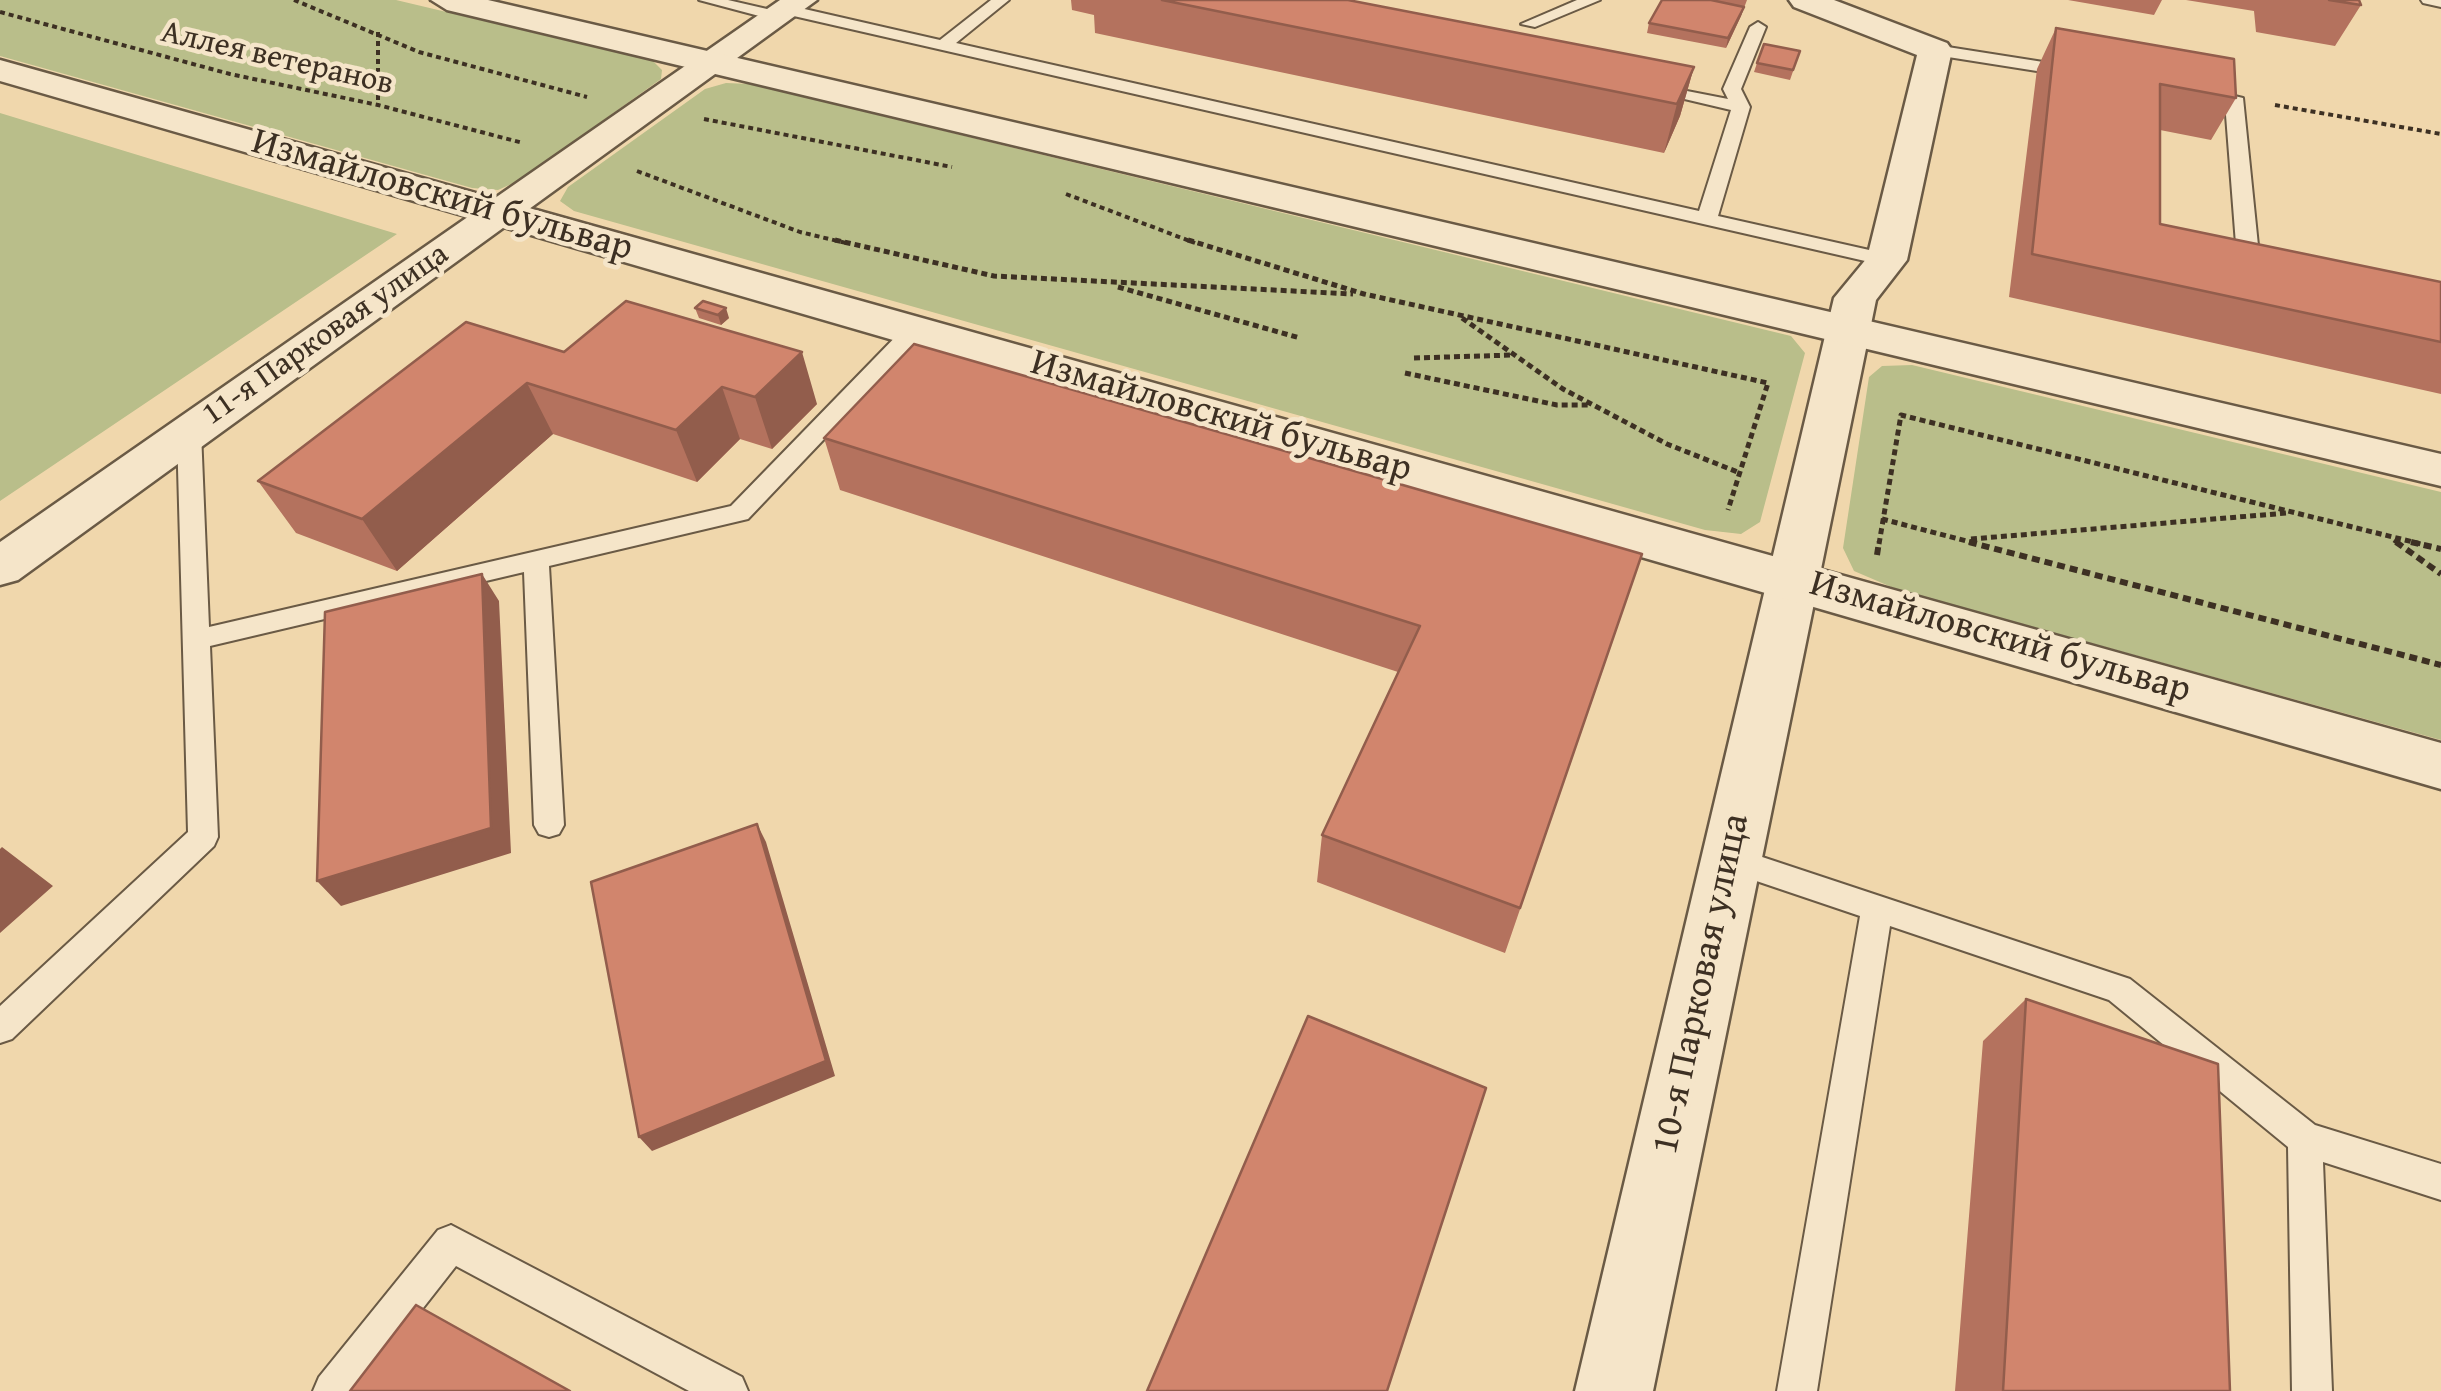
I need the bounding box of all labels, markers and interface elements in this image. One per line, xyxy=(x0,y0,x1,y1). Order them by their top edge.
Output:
street label: Аллея ветеранов xyxy=(157,14,397,104)
street label: Измайловский бульвар xyxy=(246,120,638,272)
street label: 11-я Парковая улица xyxy=(196,236,456,434)
street label: Измайловский бульвар xyxy=(1025,341,1417,493)
street label: Измайловский бульвар xyxy=(1804,562,2196,714)
street label: 10-я Парковая улица xyxy=(1644,810,1760,1158)

